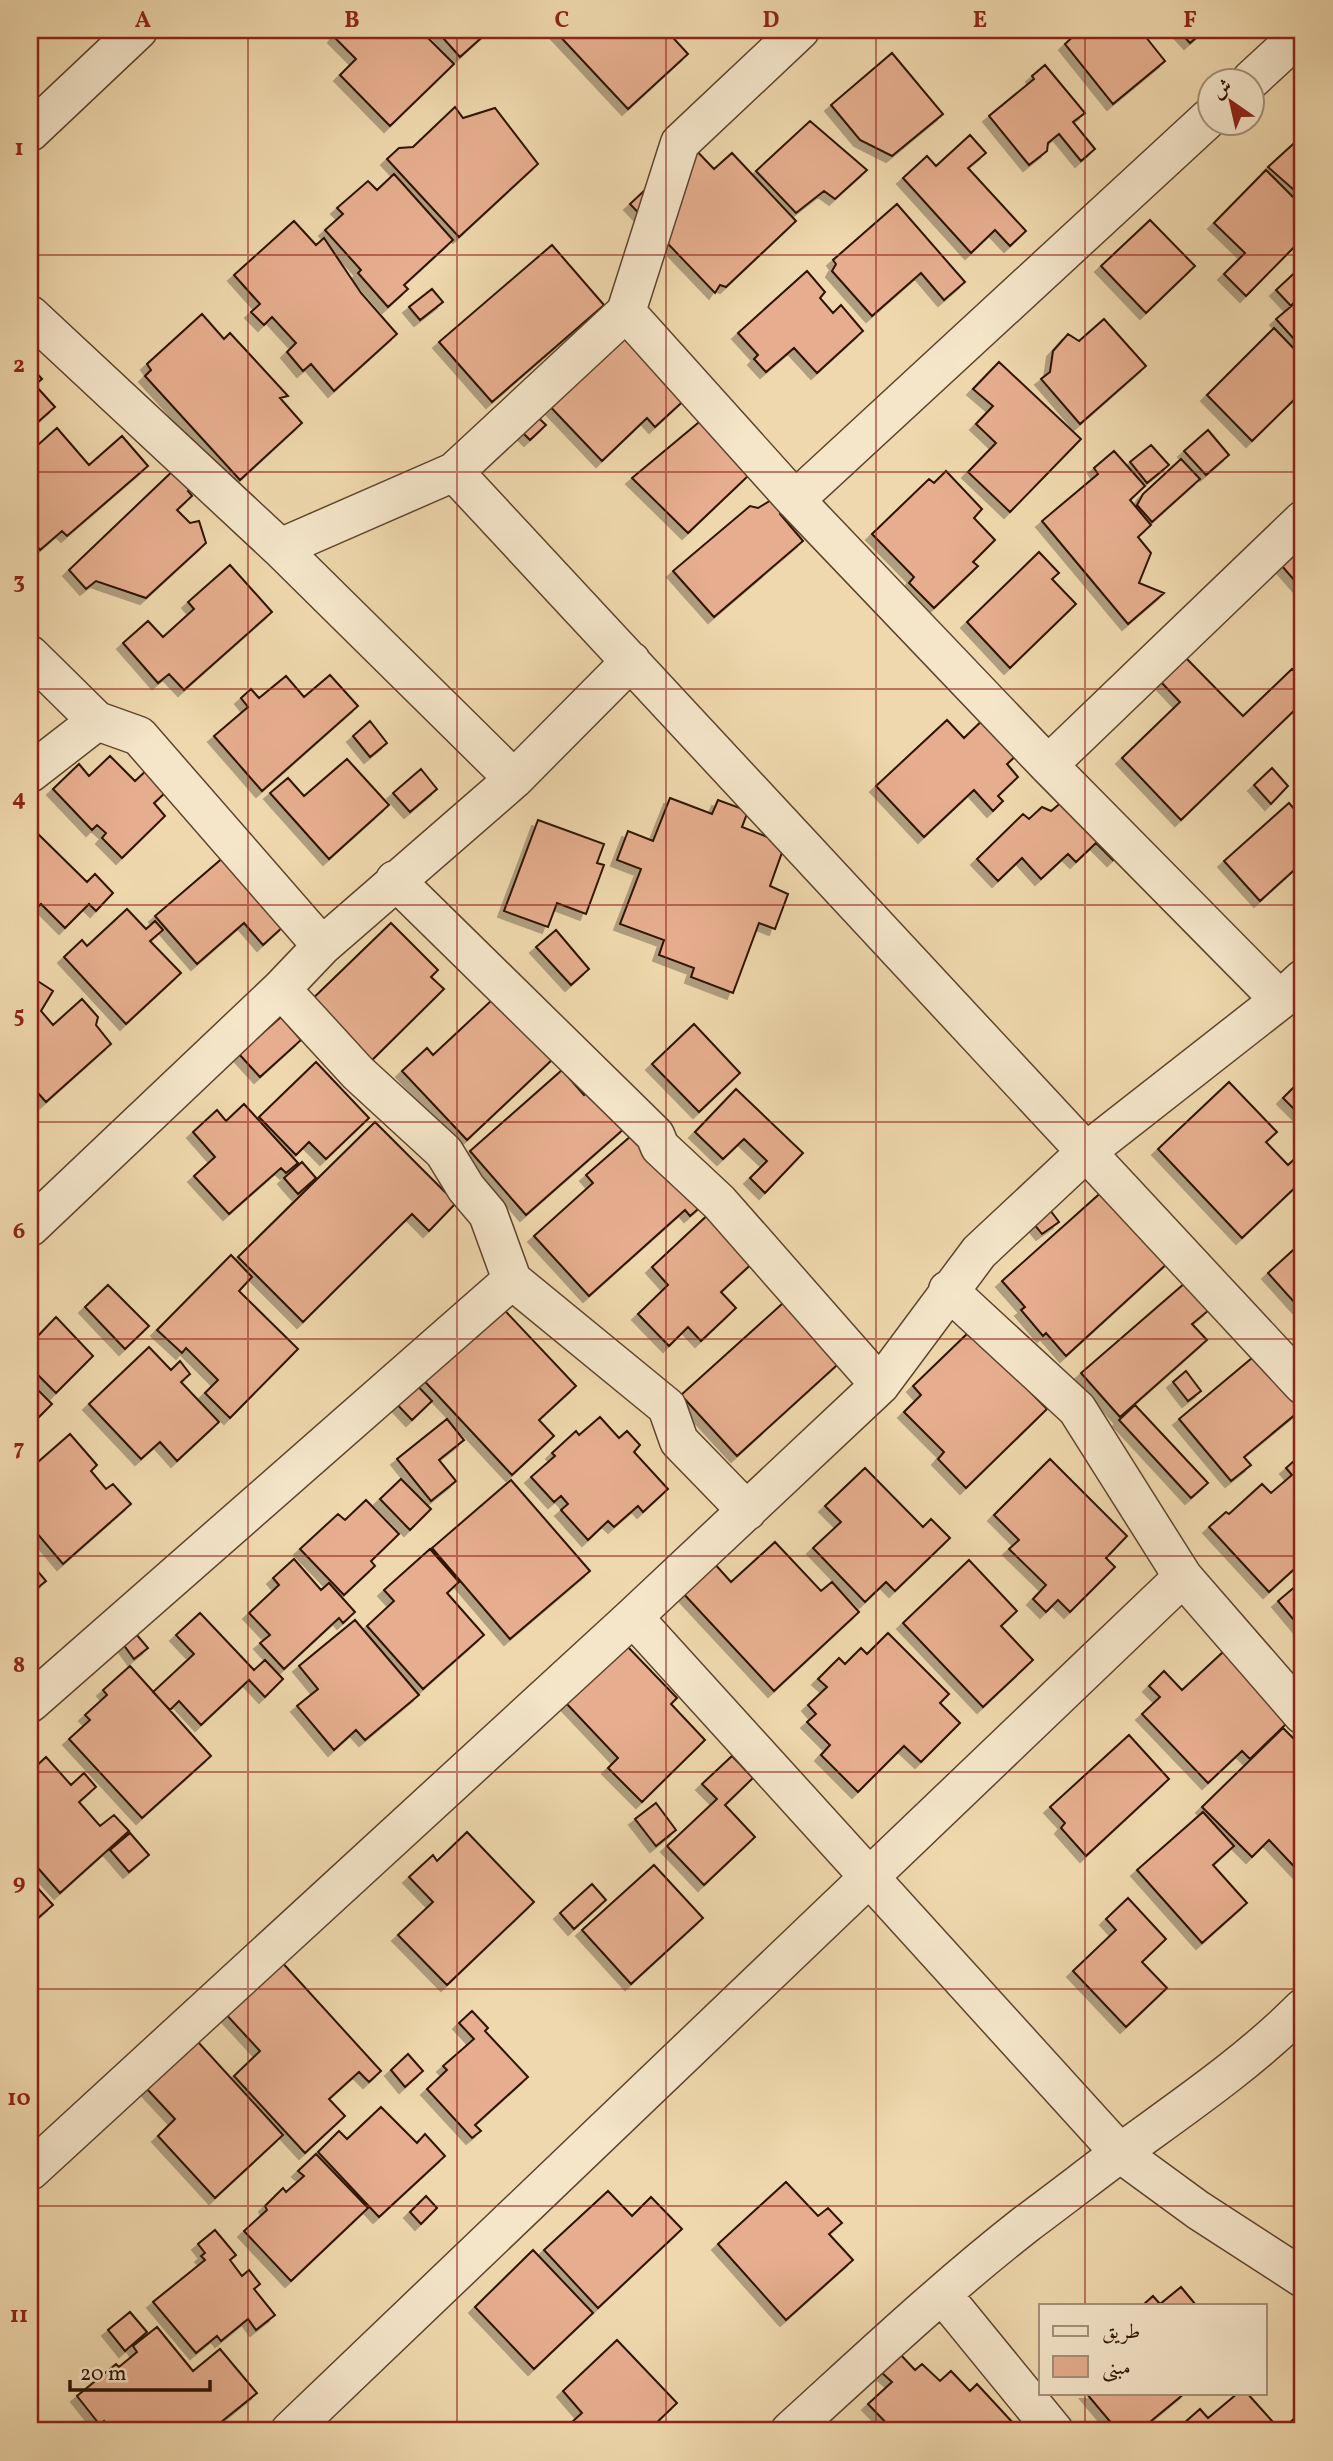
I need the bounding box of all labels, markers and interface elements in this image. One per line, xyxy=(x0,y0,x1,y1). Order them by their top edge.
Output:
text: A xyxy=(135,5,151,37)
text: B xyxy=(344,5,360,37)
text: C xyxy=(555,5,569,37)
text: D xyxy=(763,5,780,37)
text: E xyxy=(973,5,987,37)
text: F xyxy=(1183,5,1197,37)
north arrow xyxy=(1196,66,1266,136)
text: ش xyxy=(1208,74,1238,106)
text: 1 xyxy=(14,133,24,165)
text: 2 xyxy=(13,350,25,382)
text: 3 xyxy=(13,566,25,598)
text: 4 xyxy=(12,783,26,815)
text: 5 xyxy=(13,1000,25,1032)
text: 6 xyxy=(13,1216,25,1248)
text: 7 xyxy=(14,1433,25,1465)
text: 8 xyxy=(13,1650,25,1682)
text: 9 xyxy=(13,1867,25,1899)
text: 10 xyxy=(7,2083,31,2115)
text: 11 xyxy=(10,2300,28,2332)
legend xyxy=(1039,2304,1266,2394)
text: طريق xyxy=(1102,2318,1140,2347)
scale bar xyxy=(70,2349,210,2393)
text: مبنى xyxy=(1102,2354,1131,2383)
text: 20 m xyxy=(80,2360,126,2389)

